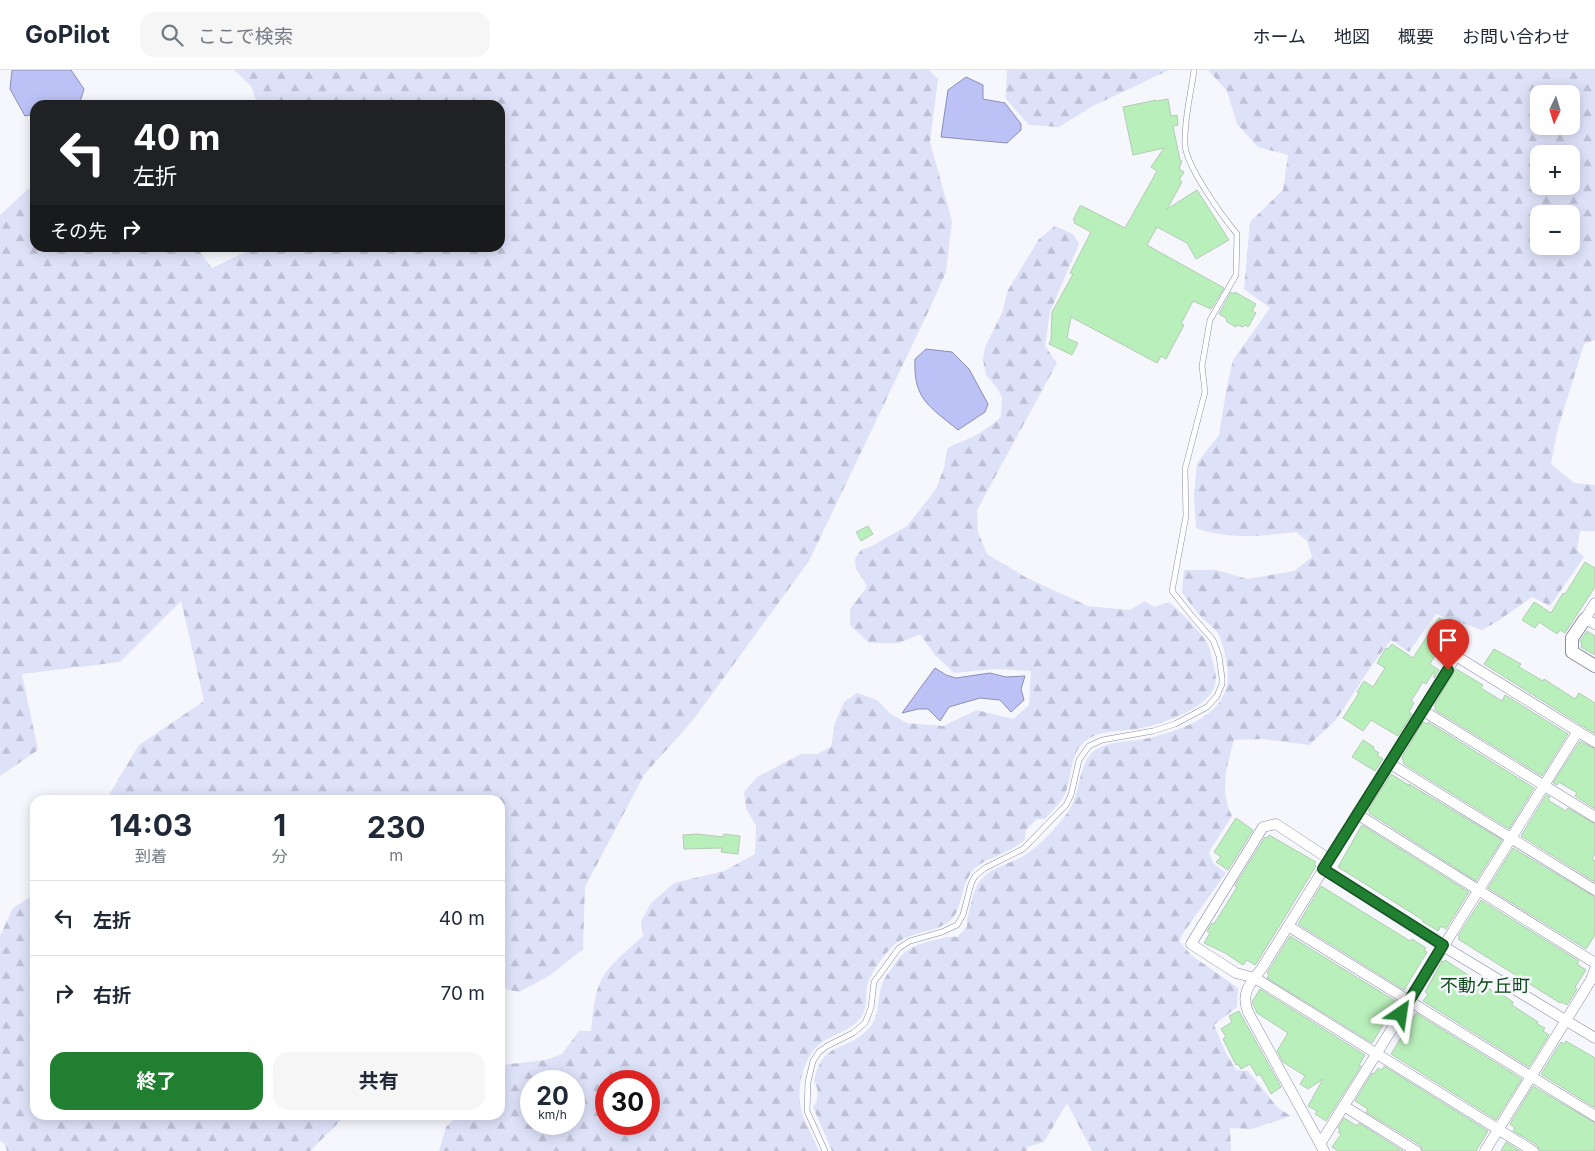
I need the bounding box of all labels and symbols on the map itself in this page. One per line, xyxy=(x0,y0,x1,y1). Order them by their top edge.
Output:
north arrow xyxy=(1530,85,1580,135)
pin xyxy=(1427,619,1469,670)
district label: 不動ケ丘町 xyxy=(1440,975,1530,996)
position arrow xyxy=(1374,987,1426,1039)
speed limit sign: 30 xyxy=(595,1070,660,1135)

